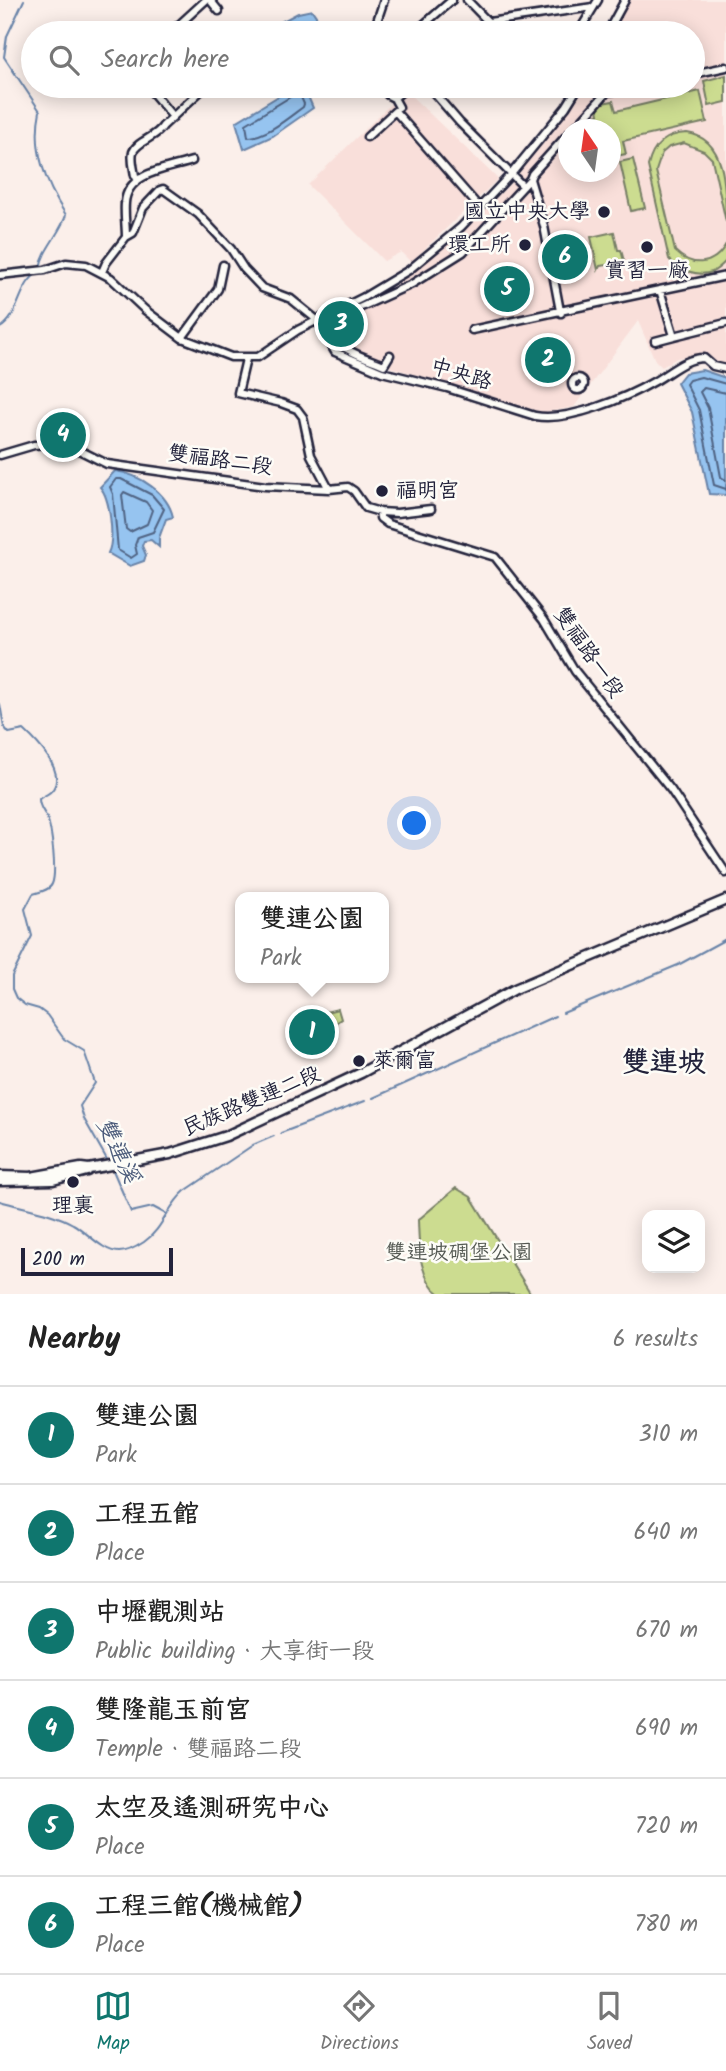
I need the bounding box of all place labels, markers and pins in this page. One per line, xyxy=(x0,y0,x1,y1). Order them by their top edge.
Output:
place label: 國立中央大學 xyxy=(464,196,590,229)
marker: 國立中央大學 xyxy=(596,204,612,220)
place label: 環工所 xyxy=(448,229,511,262)
pin: 6 xyxy=(542,231,588,283)
marker: 環工所 xyxy=(517,237,533,253)
marker: 實習一廠 xyxy=(639,239,655,255)
place label: 實習一廠 xyxy=(605,255,689,288)
pin: 5 xyxy=(484,263,530,315)
pin: 3 xyxy=(318,298,364,350)
pin: 2 xyxy=(525,334,571,386)
pin: 4 xyxy=(40,409,86,461)
place label: 福明宮 xyxy=(396,475,459,508)
marker: 福明宮 xyxy=(374,483,390,499)
pin: 1 xyxy=(289,1006,335,1058)
place label: 萊爾富 xyxy=(373,1045,436,1078)
marker: 萊爾富 xyxy=(351,1053,367,1069)
marker: 理裏 xyxy=(65,1174,81,1190)
place label: 理裏 xyxy=(52,1190,94,1223)

